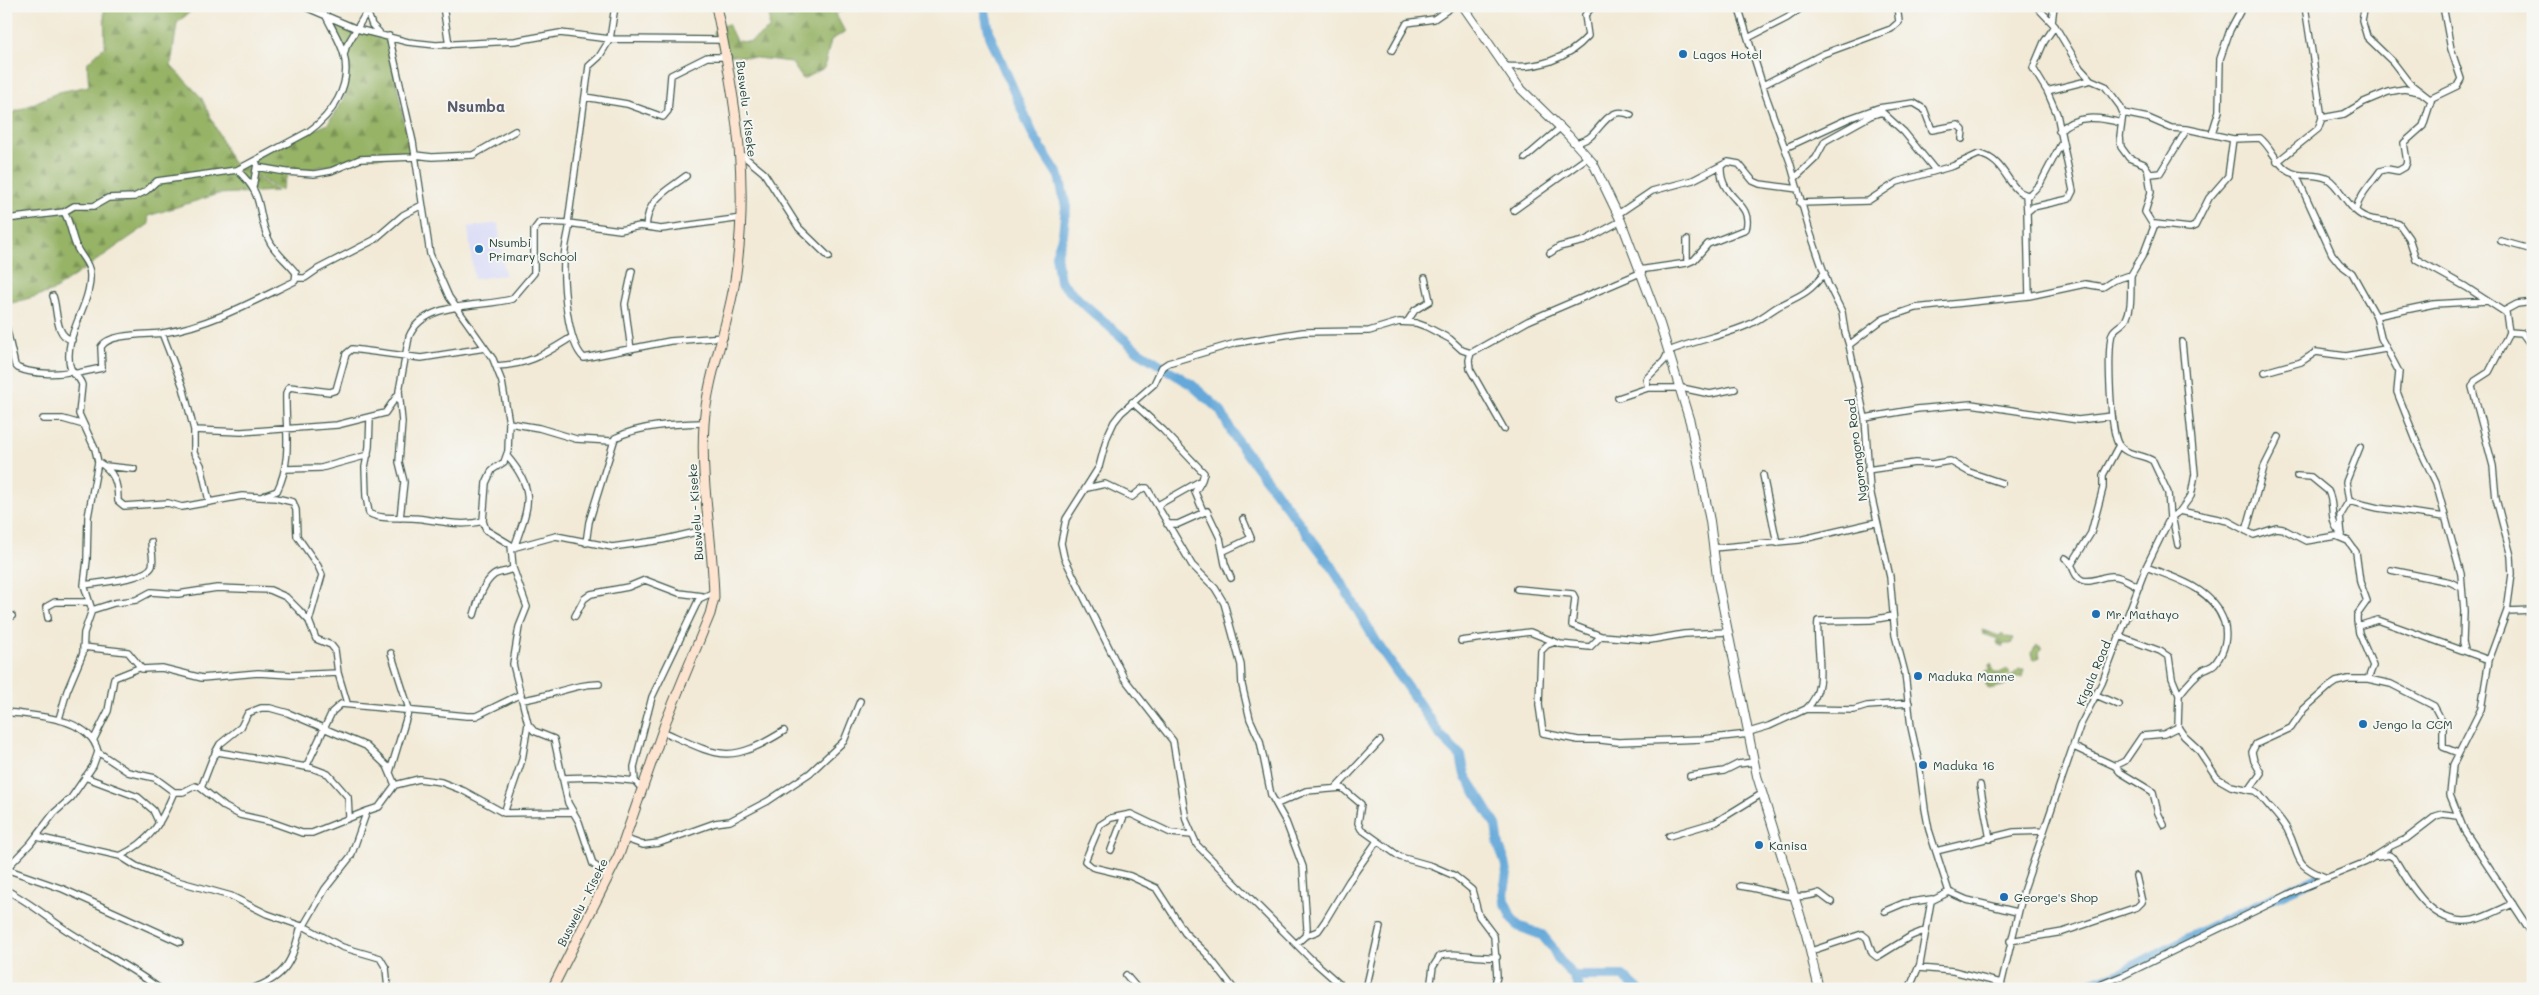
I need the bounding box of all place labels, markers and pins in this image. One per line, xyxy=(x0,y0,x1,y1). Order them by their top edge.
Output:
place label: Lagos Hotel xyxy=(1693,46,1762,62)
marker: Lagos Hotel xyxy=(1677,48,1689,60)
place label: Nsumbi Primary School xyxy=(489,234,577,264)
marker: Nsumbi Primary School xyxy=(473,243,485,255)
place label: Mr. Mathayo xyxy=(2106,606,2179,622)
marker: Mr. Mathayo xyxy=(2090,608,2102,620)
place label: Maduka Manne xyxy=(1928,668,2015,684)
marker: Maduka Manne xyxy=(1912,670,1924,682)
place label: Jengo la CCM xyxy=(2373,716,2453,732)
marker: Jengo la CCM xyxy=(2357,718,2369,730)
place label: Maduka 16 xyxy=(1933,757,1995,773)
marker: Maduka 16 xyxy=(1917,759,1929,771)
place label: Kanisa xyxy=(1769,837,1807,853)
marker: Kanisa xyxy=(1753,839,1765,851)
place label: George's Shop xyxy=(2014,889,2098,905)
marker: George's Shop xyxy=(1998,891,2010,903)

